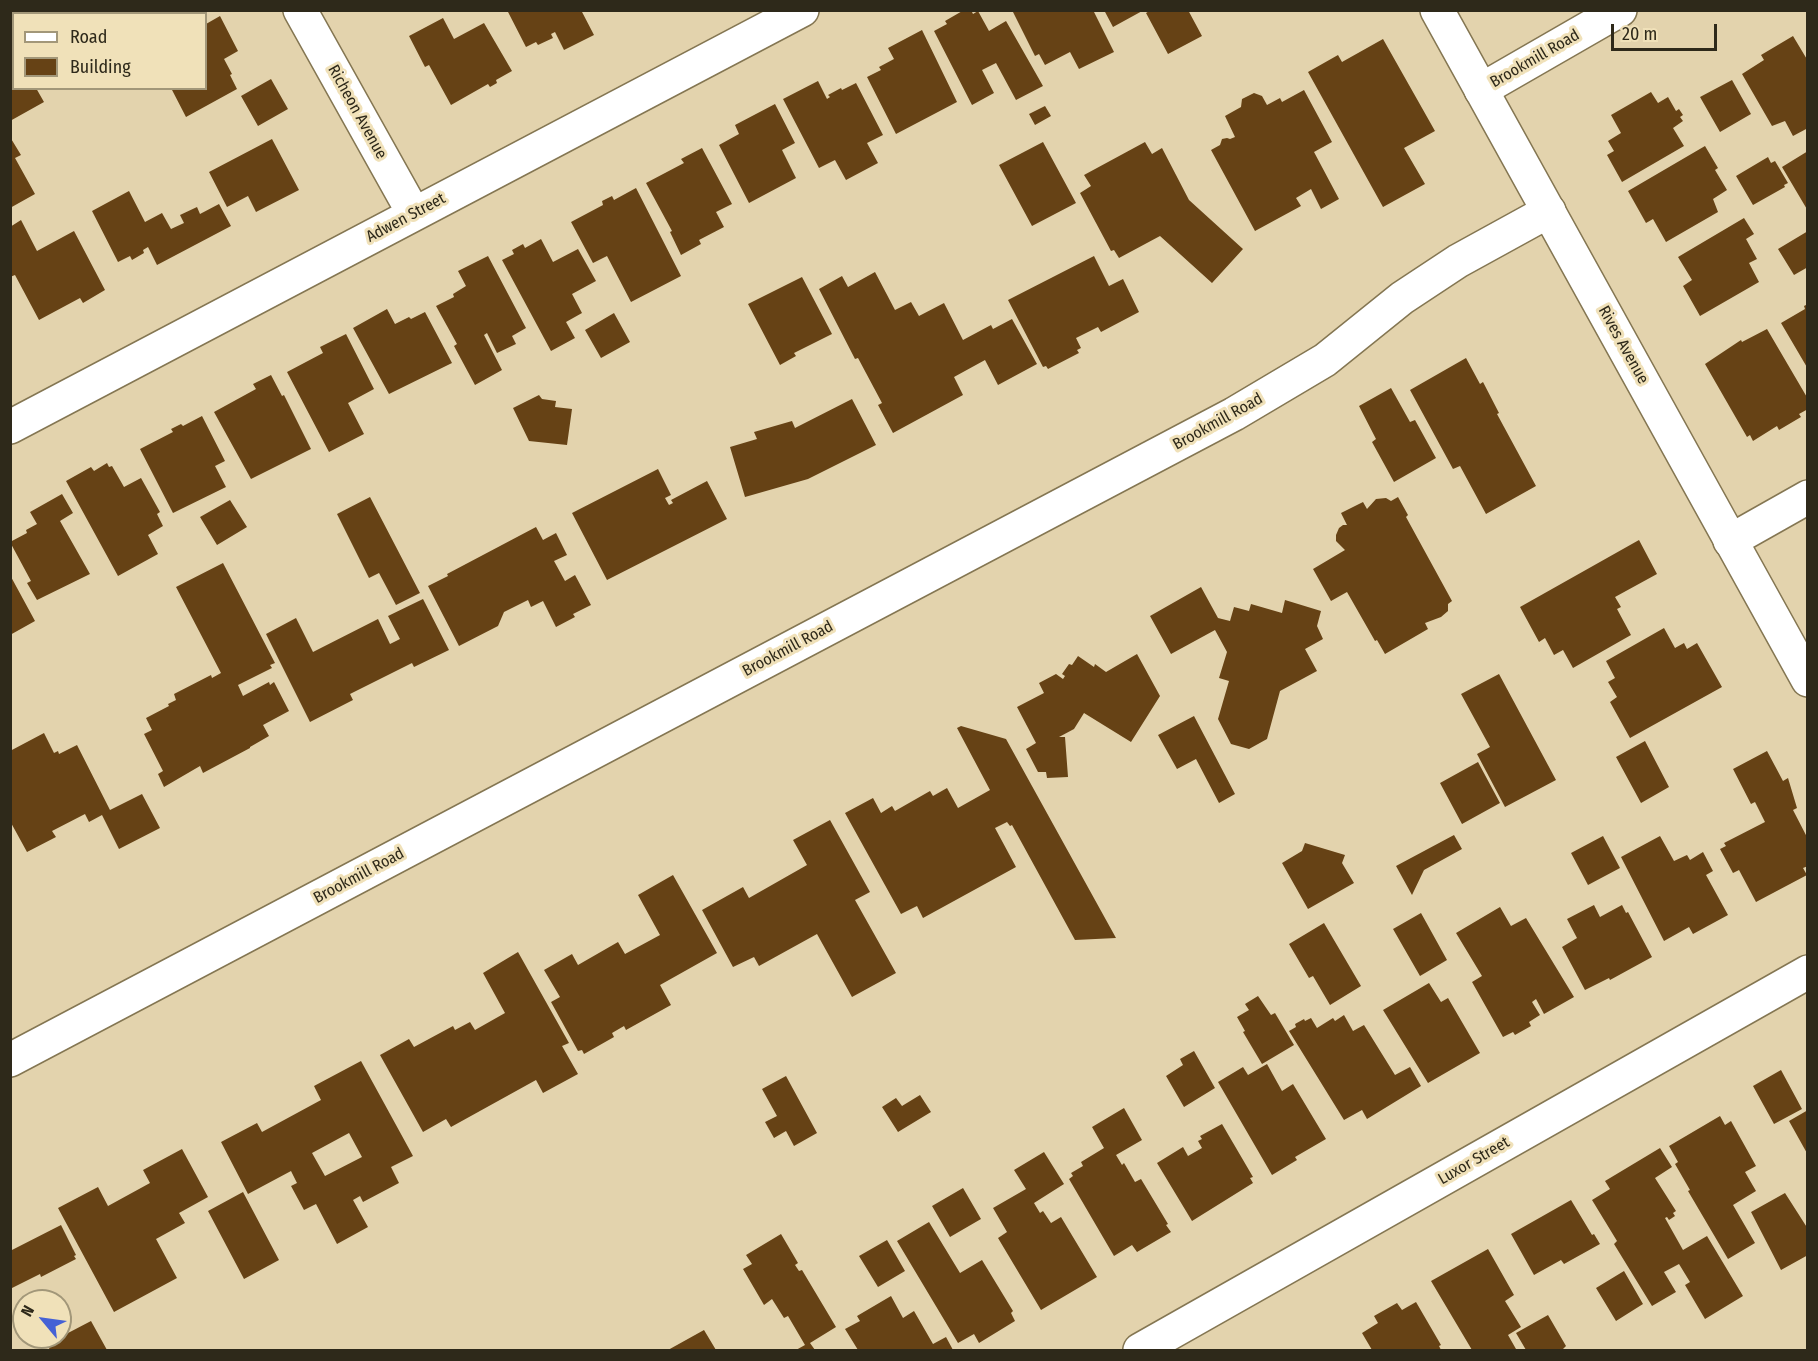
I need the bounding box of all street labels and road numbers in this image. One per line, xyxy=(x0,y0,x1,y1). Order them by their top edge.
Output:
street label: Brookmill Road xyxy=(1487,26,1583,92)
street label: Richeon Avenue xyxy=(323,62,391,162)
street label: Adwen Street xyxy=(363,189,449,247)
street label: Rives Avenue xyxy=(1594,303,1652,387)
street label: Brookmill Road xyxy=(1170,389,1266,455)
street label: Brookmill Road xyxy=(739,617,837,681)
street label: Brookmill Road xyxy=(310,844,408,908)
street label: Luxor Street xyxy=(1435,1133,1513,1189)

